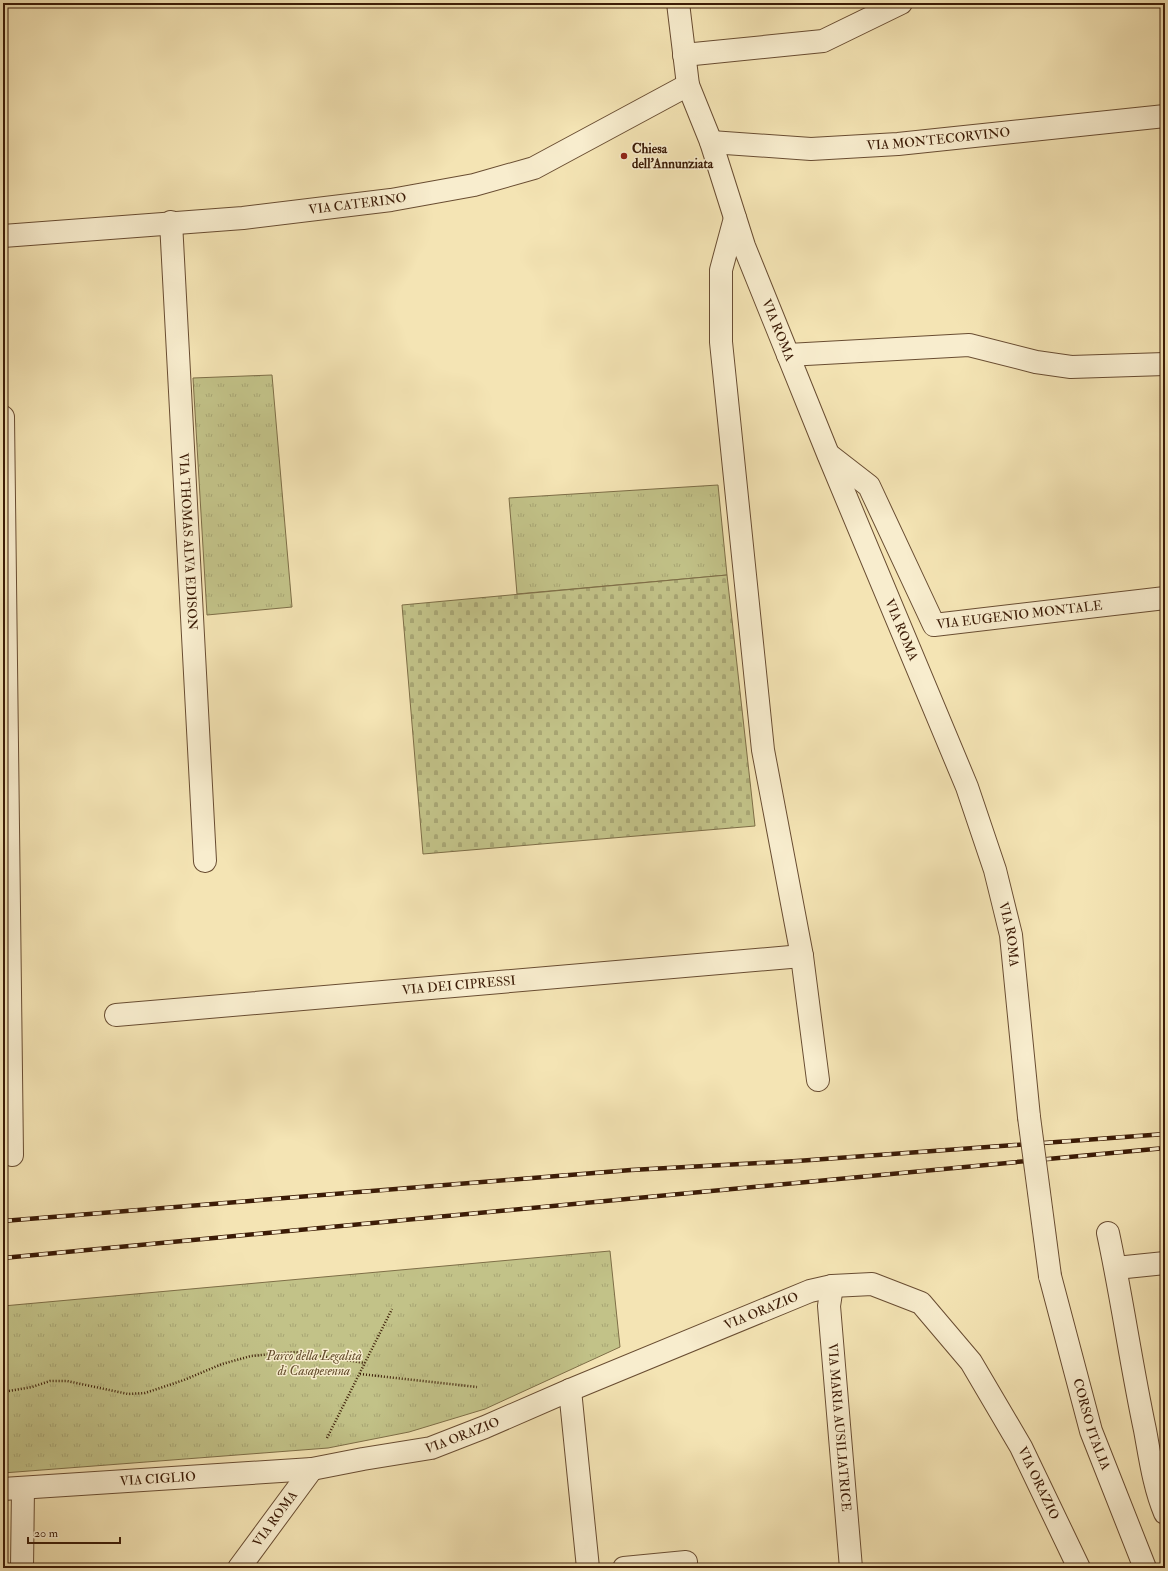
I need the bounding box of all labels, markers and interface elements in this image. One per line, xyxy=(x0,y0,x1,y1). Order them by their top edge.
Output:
street label: VIA MONTECORVINO xyxy=(866,124,1011,154)
place label: Chiesa dell'Annunziata xyxy=(632,141,714,172)
marker: Chiesa dell'Annunziata xyxy=(619,151,629,161)
street label: VIA CATERINO xyxy=(308,189,408,218)
street label: VIA ROMA xyxy=(758,297,798,364)
street label: VIA THOMAS ALVA EDISON xyxy=(175,452,201,631)
street label: VIA ROMA xyxy=(881,596,922,664)
street label: VIA EUGENIO MONTALE xyxy=(936,597,1103,633)
street label: VIA ROMA xyxy=(995,900,1022,968)
street label: VIA DEI CIPRESSI xyxy=(401,973,516,998)
street label: VIA ORAZIO xyxy=(722,1289,801,1334)
street label: VIA MARIA AUSILIATRICE xyxy=(824,1343,854,1512)
park label: Parco della Legalità di Casapesenna xyxy=(265,1348,362,1379)
street label: CORSO ITALIA xyxy=(1069,1377,1114,1473)
street label: VIA ORAZIO xyxy=(424,1414,502,1457)
street label: VIA ORAZIO xyxy=(1014,1444,1063,1522)
street label: VIA CIGLIO xyxy=(119,1469,196,1489)
street label: VIA ROMA xyxy=(249,1487,302,1550)
scale bar xyxy=(28,1519,120,1545)
text: 20 m xyxy=(34,1526,59,1541)

